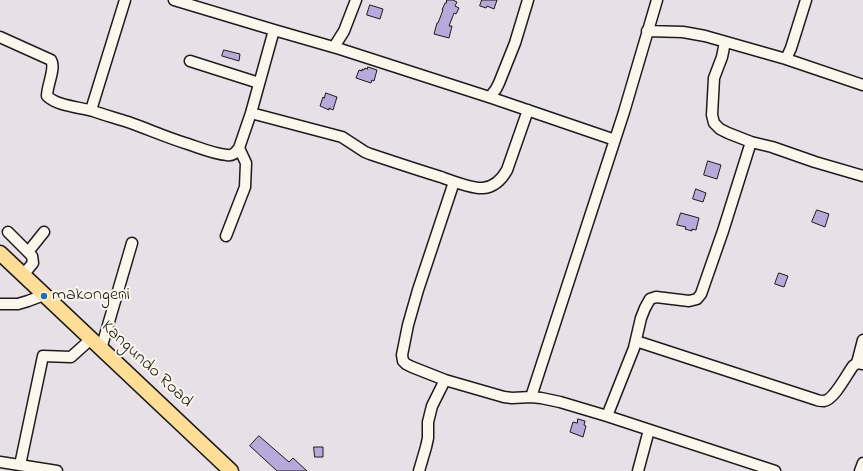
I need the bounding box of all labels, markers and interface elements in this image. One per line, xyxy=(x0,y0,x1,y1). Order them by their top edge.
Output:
place label: makongeni xyxy=(52,285,130,307)
marker: makongeni xyxy=(39,291,49,301)
street label: Kangundo Road xyxy=(96,317,196,413)

